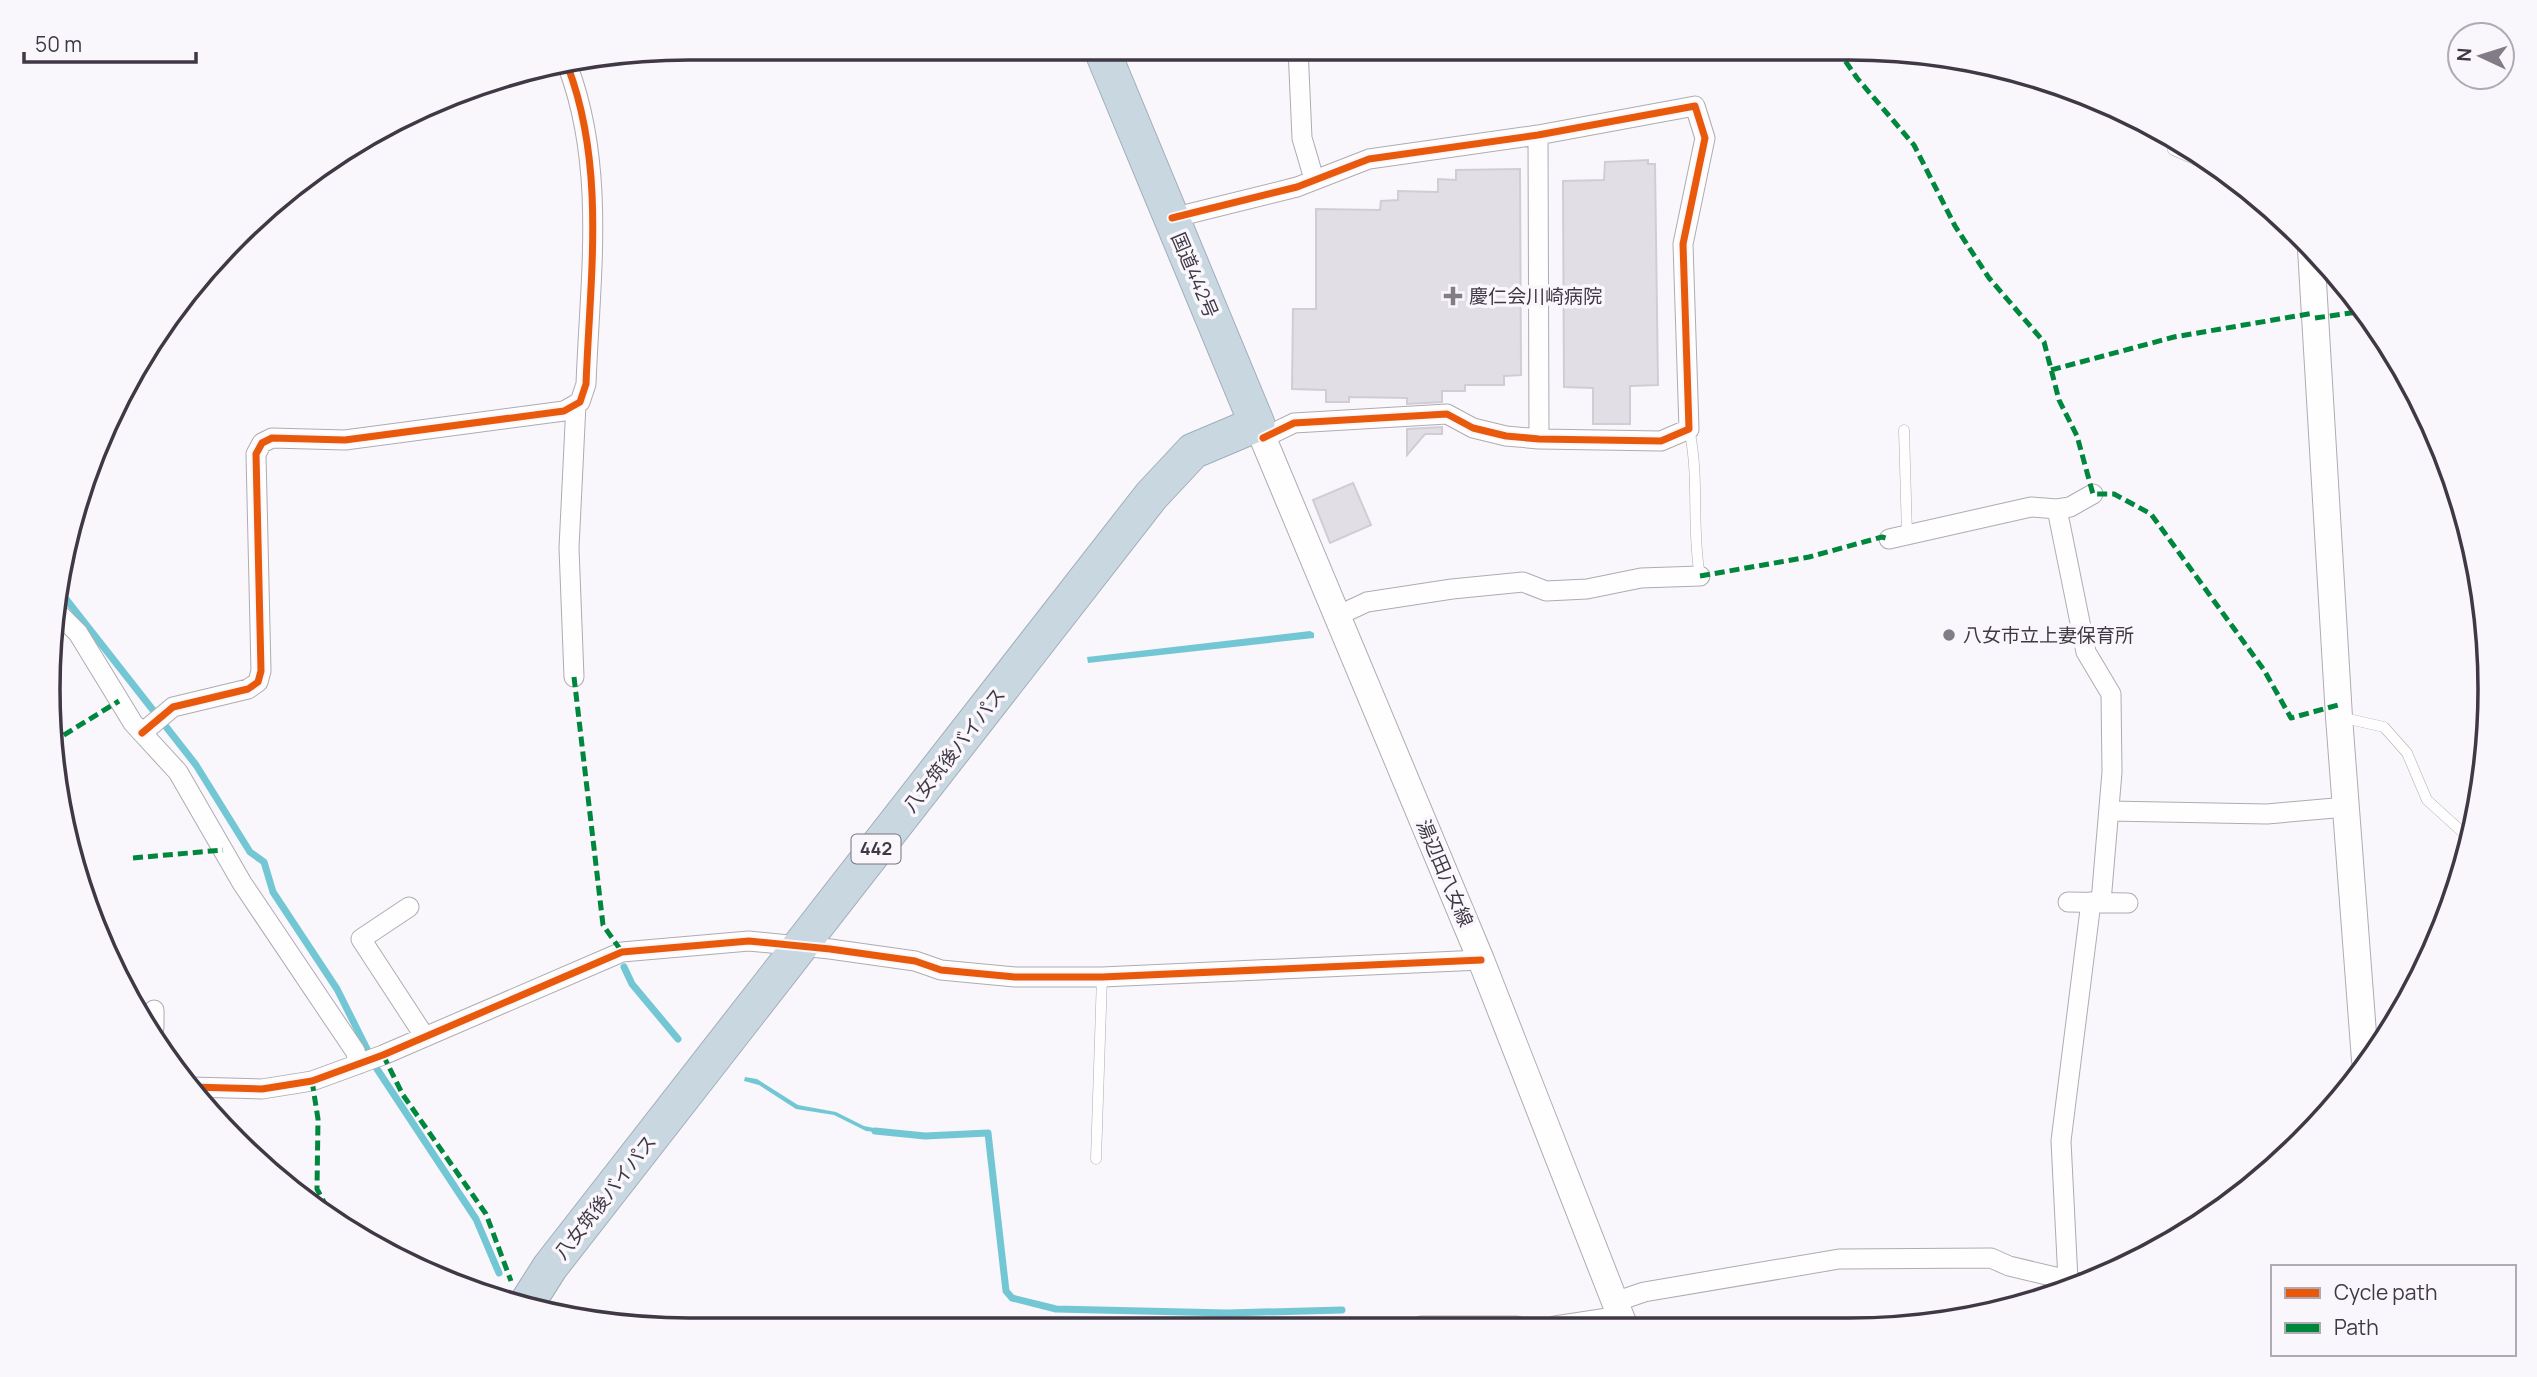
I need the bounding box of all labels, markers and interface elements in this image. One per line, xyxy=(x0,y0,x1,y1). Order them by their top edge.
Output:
scale bar xyxy=(24,21,196,65)
north arrow xyxy=(2446,21,2516,91)
text: 50 m xyxy=(35,30,82,58)
text: N xyxy=(2451,47,2477,63)
street label: 国道442号 xyxy=(1165,228,1225,322)
place label: 慶仁会川崎病院 xyxy=(1469,283,1602,309)
marker: 慶仁会川崎病院 xyxy=(1443,286,1463,306)
place label: 八女市立上妻保育所 xyxy=(1963,622,2134,648)
marker: 八女市立上妻保育所 xyxy=(1941,627,1957,643)
street label: 八女筑後バイパス xyxy=(897,682,1011,818)
street label: 湯辺田八女線 xyxy=(1411,815,1479,931)
road number: 442 xyxy=(852,834,900,864)
street label: 八女筑後バイパス xyxy=(548,1129,662,1265)
legend xyxy=(2271,1265,2516,1356)
text: Cycle path xyxy=(2334,1278,2437,1306)
text: Path xyxy=(2334,1313,2379,1341)

